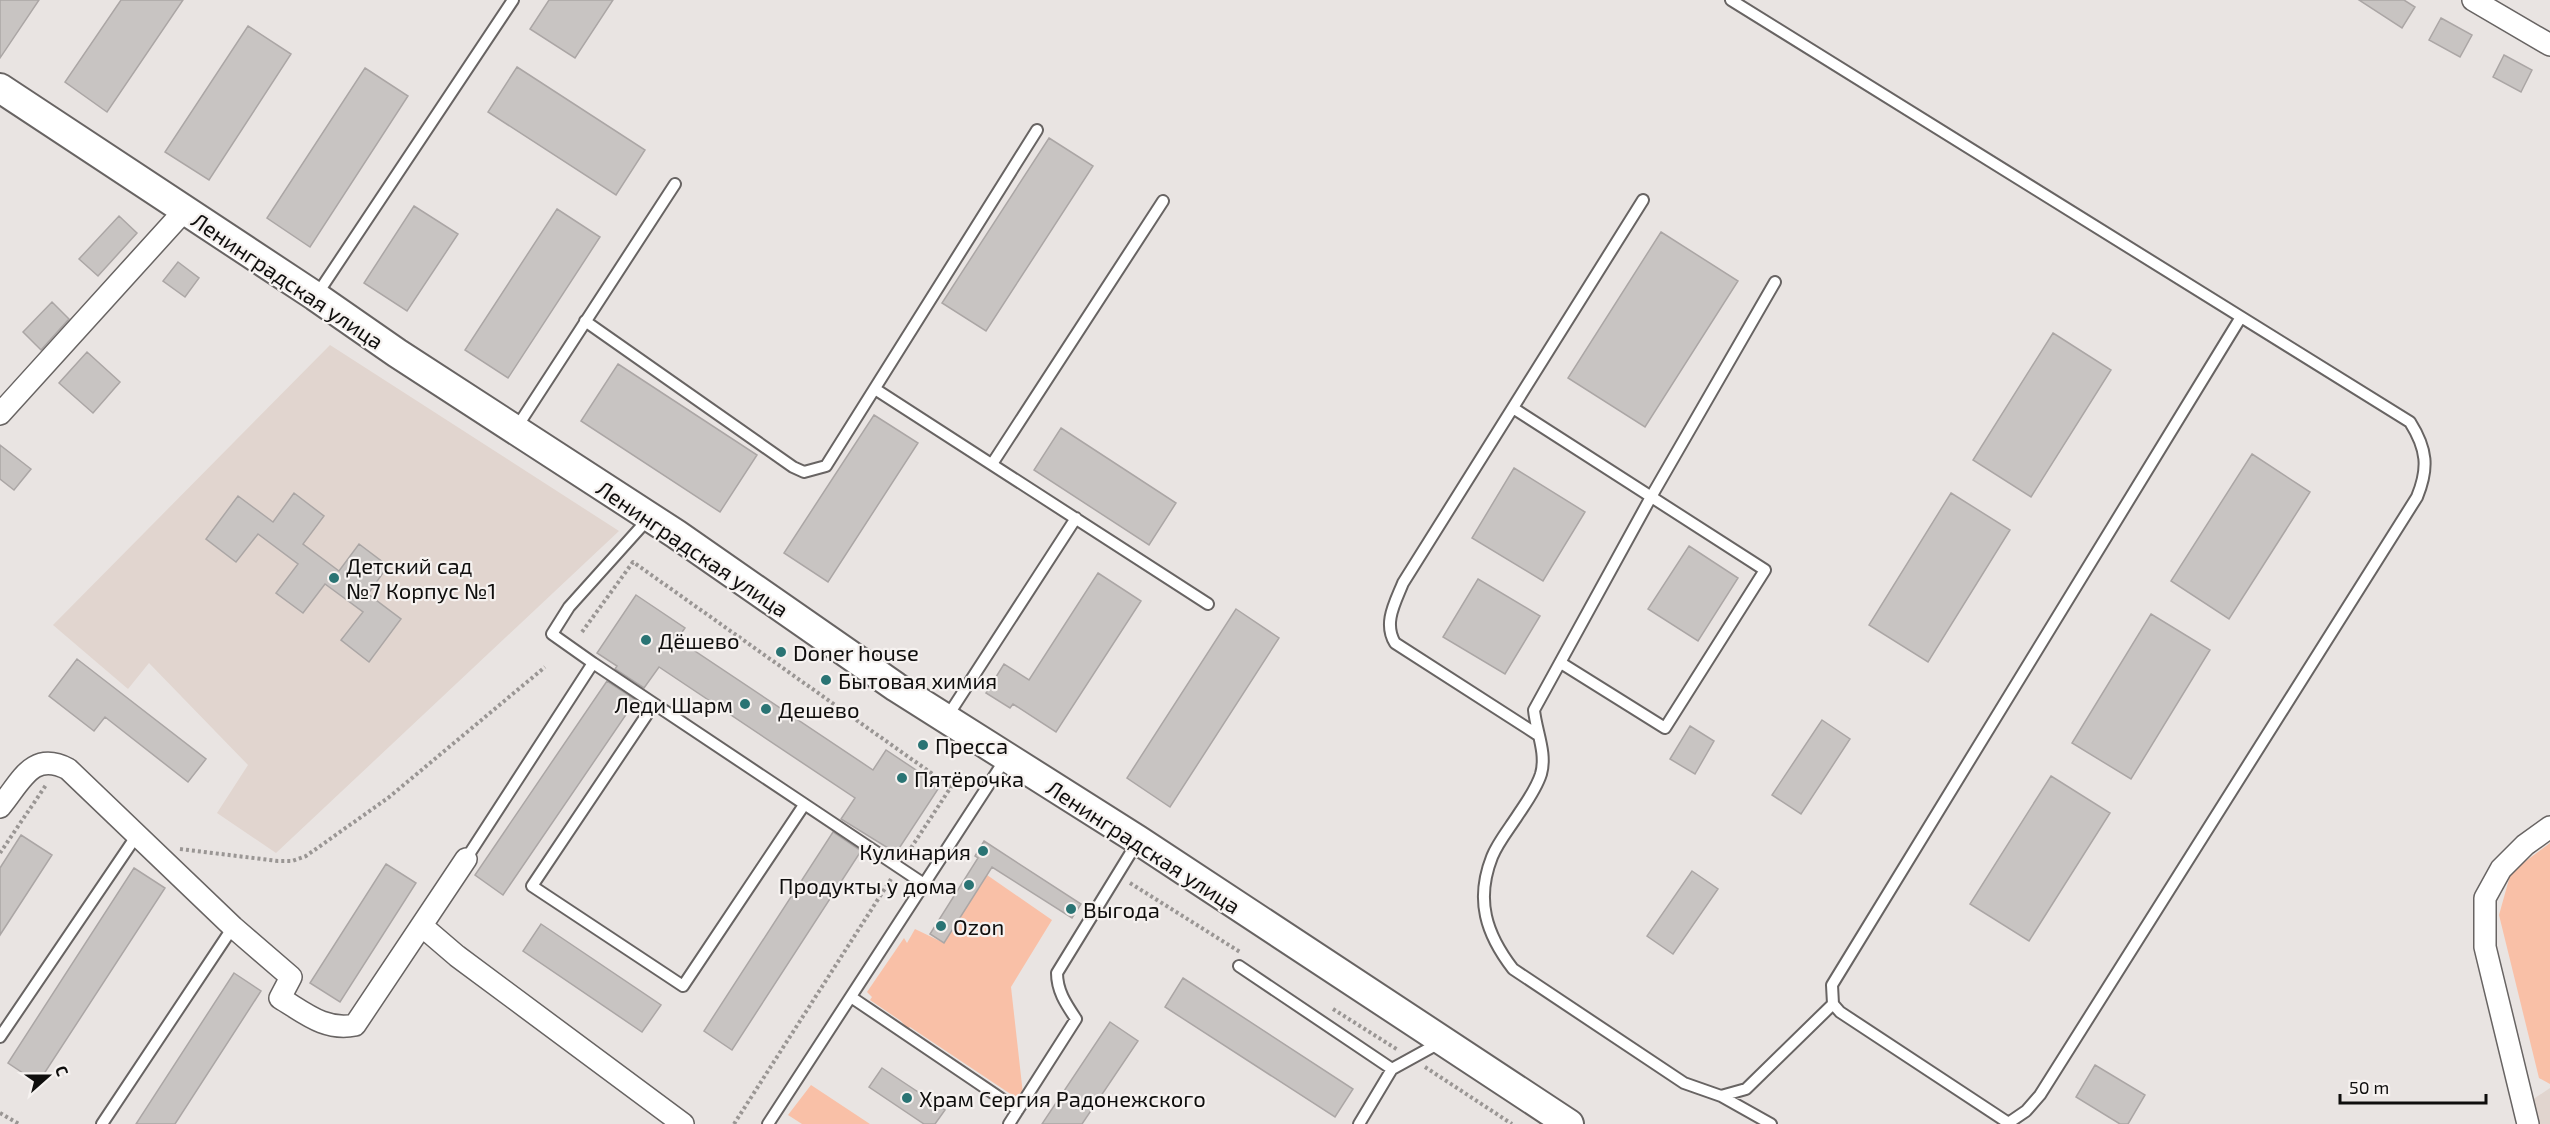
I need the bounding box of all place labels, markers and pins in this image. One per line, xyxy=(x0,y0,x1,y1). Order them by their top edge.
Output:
place label: Детский сад №7 Корпус №1 xyxy=(346,552,496,604)
marker: Детский сад №7 Корпус №1 xyxy=(327,571,341,585)
place label: Дёшево xyxy=(658,627,739,653)
marker: Дёшево xyxy=(639,633,653,647)
place label: Doner house xyxy=(793,639,919,665)
marker: Doner house xyxy=(774,645,788,659)
place label: Бытовая химия xyxy=(838,667,997,693)
marker: Бытовая химия xyxy=(819,673,833,687)
place label: Леди Шарм xyxy=(614,691,733,717)
place label: Дешево xyxy=(778,696,859,722)
marker: Леди Шарм xyxy=(738,697,752,711)
marker: Дешево xyxy=(759,702,773,716)
place label: Пресса xyxy=(935,732,1008,758)
marker: Пресса xyxy=(916,738,930,752)
place label: Пятёрочка xyxy=(914,765,1024,791)
marker: Пятёрочка xyxy=(895,771,909,785)
place label: Кулинария xyxy=(859,838,971,865)
marker: Кулинария xyxy=(976,844,990,858)
place label: Продукты у дома xyxy=(779,872,957,899)
marker: Продукты у дома xyxy=(962,878,976,892)
place label: Выгода xyxy=(1083,896,1160,922)
marker: Выгода xyxy=(1064,902,1078,916)
place label: Ozon xyxy=(953,913,1004,939)
marker: Ozon xyxy=(934,919,948,933)
place label: Храм Сергия Радонежского xyxy=(919,1085,1206,1111)
marker: Храм Сергия Радонежского xyxy=(900,1091,914,1105)

